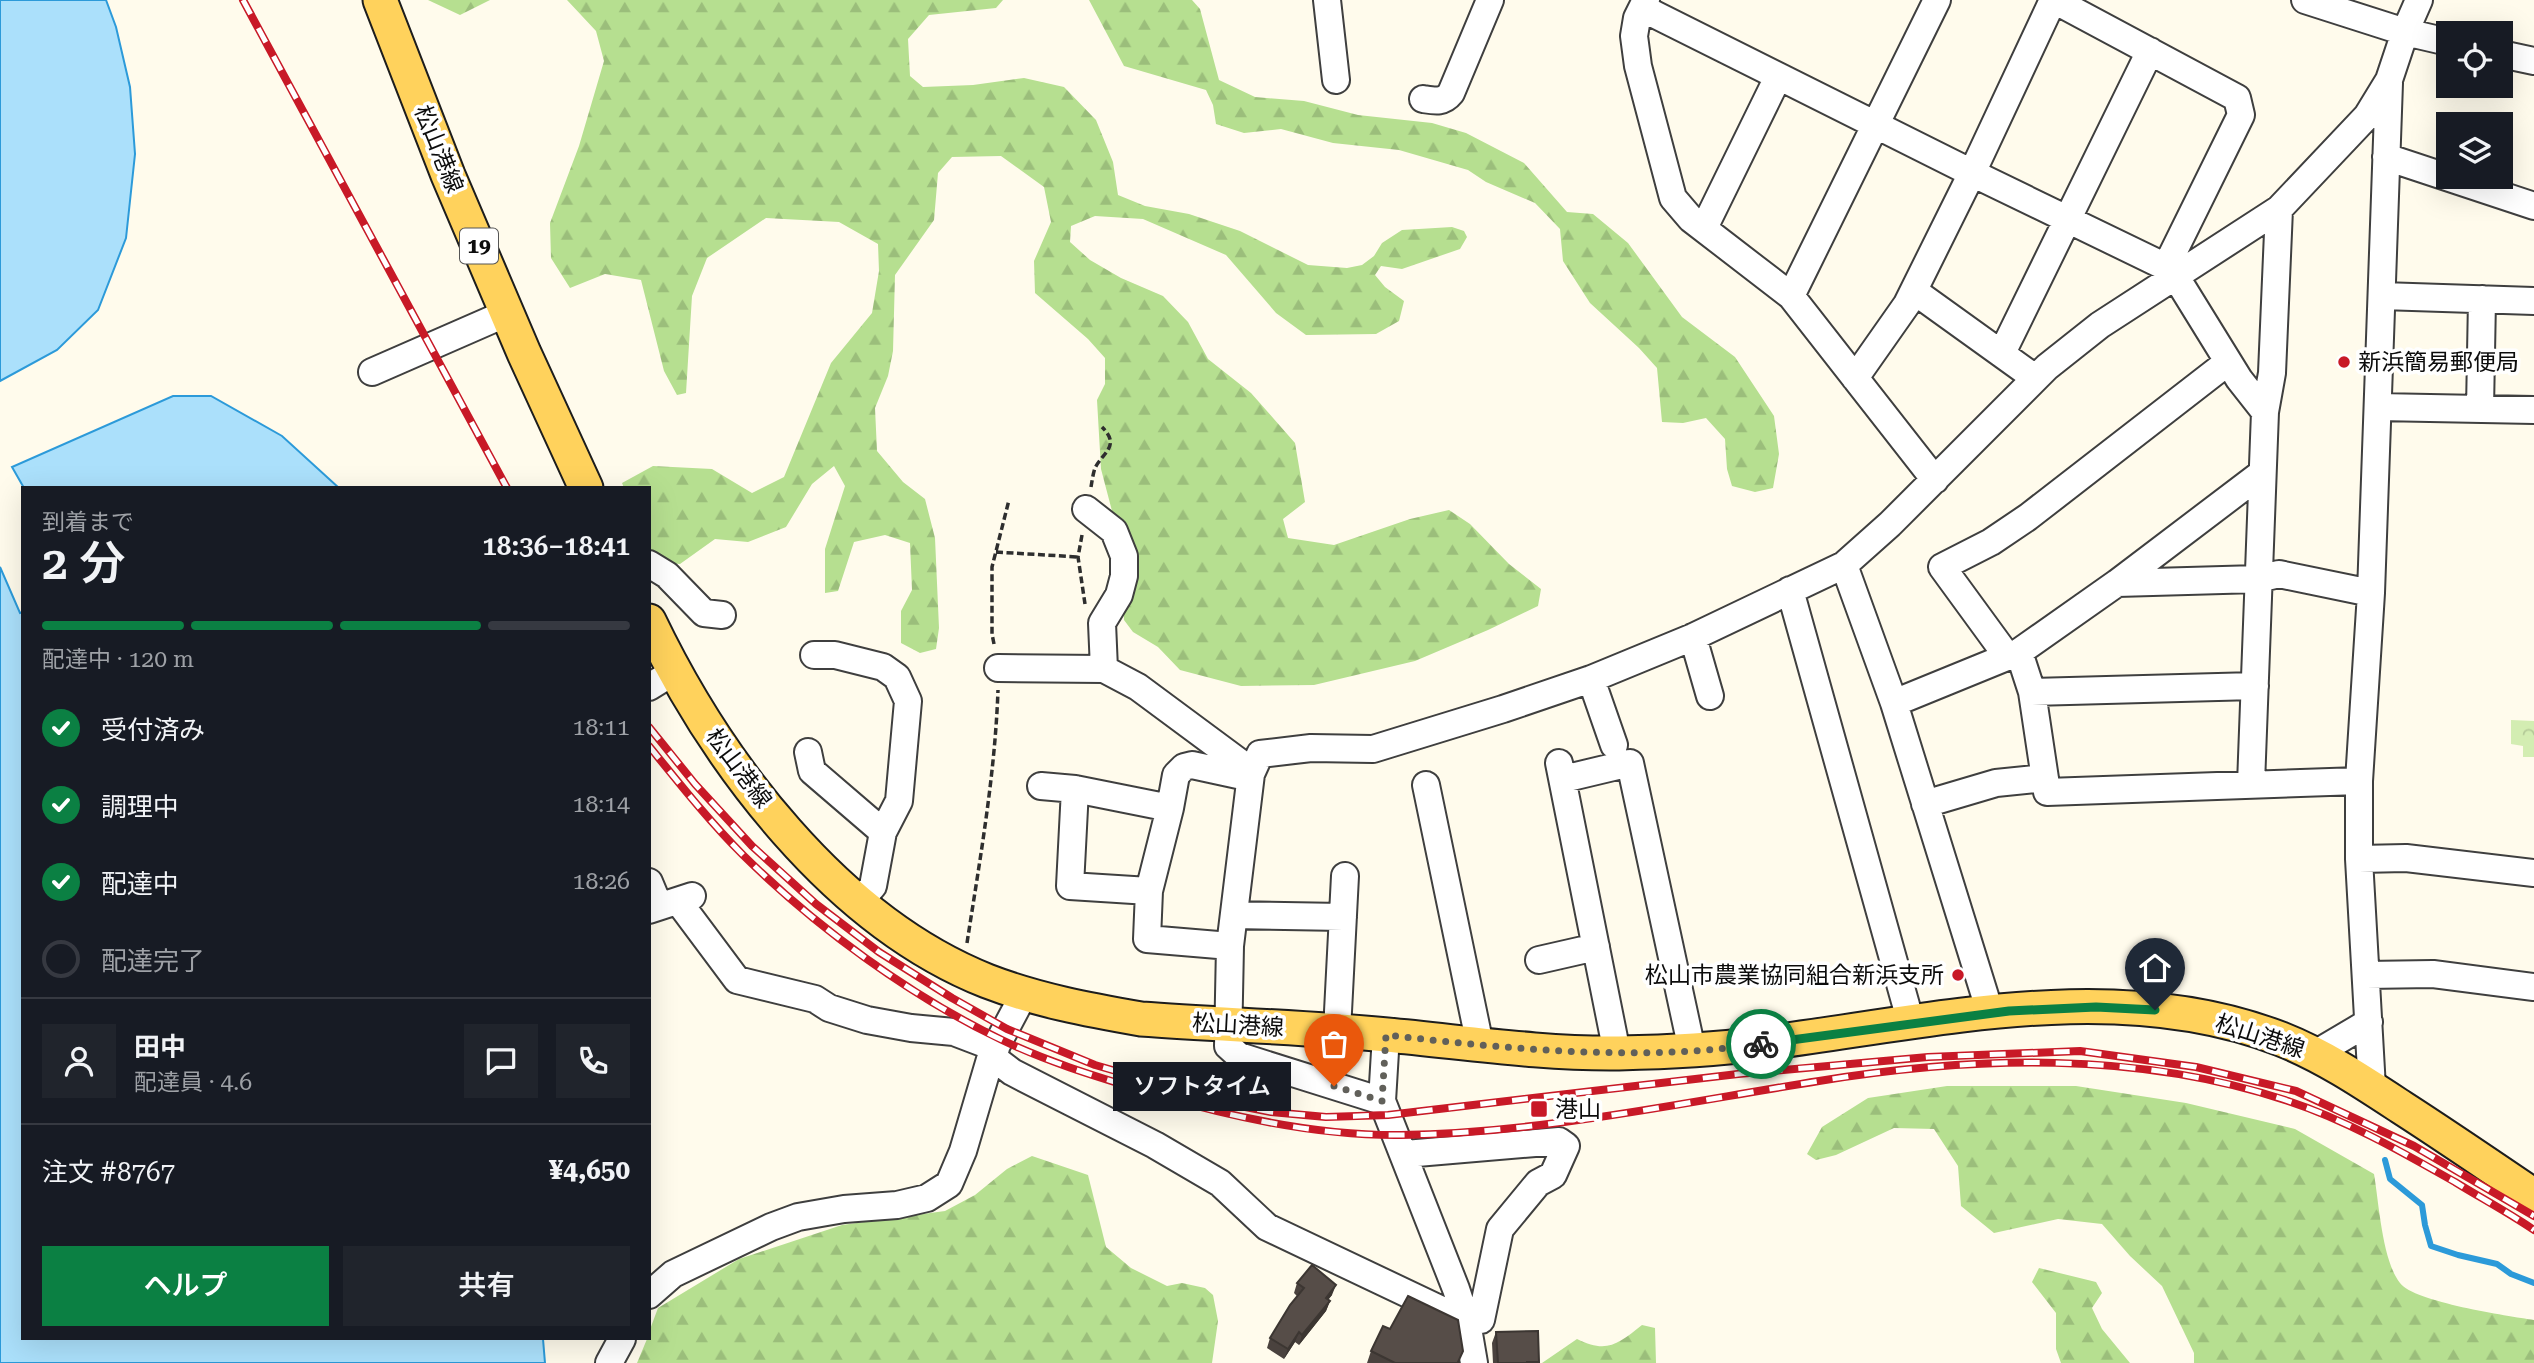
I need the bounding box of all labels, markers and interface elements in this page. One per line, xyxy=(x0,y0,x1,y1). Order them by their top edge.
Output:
map controls xyxy=(2436,21,2513,189)
button: locate xyxy=(2436,21,2513,98)
street label: 松山港線 xyxy=(409,101,468,197)
button: layers xyxy=(2436,112,2513,189)
road number: 19 xyxy=(460,229,498,264)
place label: 新浜簡易郵便局 xyxy=(2358,349,2519,376)
marker: 新浜簡易郵便局 xyxy=(2336,354,2352,370)
text: 到着まで xyxy=(42,509,134,536)
text: 18:36–18:41 xyxy=(482,531,630,561)
text: 2 分 xyxy=(42,536,125,590)
text: 配達中 · 120 m xyxy=(42,646,194,673)
icon: check xyxy=(42,709,80,747)
text: 18:11 xyxy=(573,714,630,741)
text: 受付済み xyxy=(101,715,205,745)
street label: 松山港線 xyxy=(700,723,777,813)
icon: check xyxy=(42,786,80,824)
text: 18:14 xyxy=(573,791,630,818)
text: 調理中 xyxy=(101,792,179,822)
icon: check xyxy=(42,863,80,901)
text: 18:26 xyxy=(573,868,630,895)
text: 配達中 xyxy=(101,869,179,899)
pin xyxy=(2125,938,2185,1010)
text: 配達完了 xyxy=(101,946,205,976)
icon: home xyxy=(2136,949,2174,987)
place label: 松山市農業協同組合新浜支所 xyxy=(1645,962,1944,989)
marker: 松山市農業協同組合新浜支所 xyxy=(1950,967,1966,983)
courier xyxy=(1726,1009,1796,1079)
street label: 松山港線 xyxy=(2212,1009,2308,1064)
street label: 松山港線 xyxy=(1191,1010,1285,1041)
pin xyxy=(1304,1014,1364,1086)
button: person xyxy=(42,1024,116,1098)
button: chat xyxy=(464,1024,538,1098)
button: phone xyxy=(556,1024,630,1098)
icon: bag xyxy=(1315,1025,1353,1063)
icon: bike xyxy=(1742,1025,1780,1063)
text: 田中 xyxy=(134,1032,186,1062)
callout: ソフトタイム xyxy=(1114,1062,1292,1110)
text: 配達員 · 4.6 xyxy=(134,1069,252,1096)
text: ソフトタイム xyxy=(1133,1073,1271,1100)
place label: 港山 xyxy=(1555,1096,1601,1123)
marker: 港山 xyxy=(1529,1099,1549,1119)
text: ¥4,650 xyxy=(549,1155,630,1185)
text: 注文 #8767 xyxy=(42,1157,175,1187)
button: ヘルプ xyxy=(42,1246,329,1326)
button: 共有 xyxy=(343,1246,630,1326)

